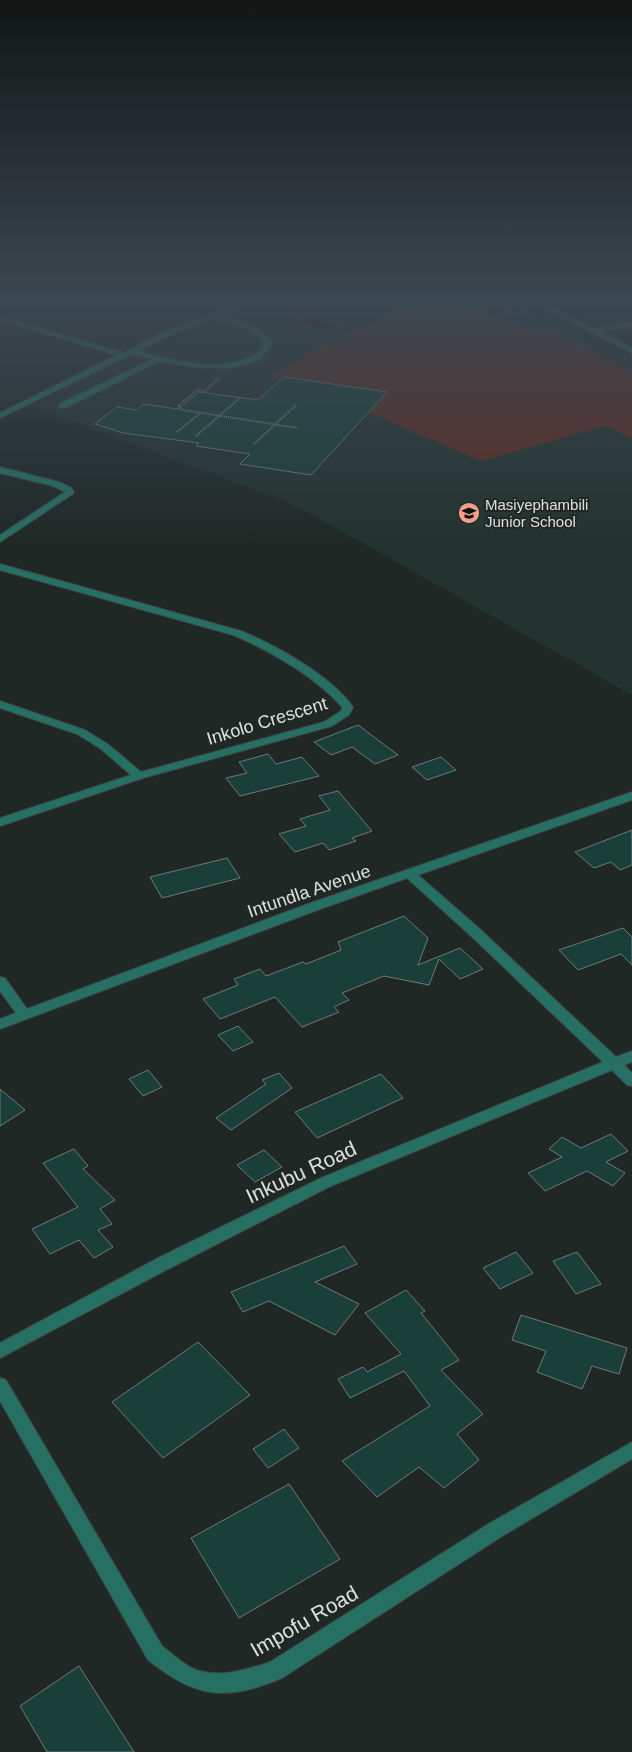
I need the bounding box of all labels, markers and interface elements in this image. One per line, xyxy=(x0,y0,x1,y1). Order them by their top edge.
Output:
place label: Masiyephambili Junior School xyxy=(485,496,588,530)
school or university icon: Masiyephambili Junior School xyxy=(457,501,481,525)
street label: Inkolo Crescent xyxy=(204,693,330,749)
street label: Intundla Avenue xyxy=(245,861,373,921)
street label: Inkubu Road xyxy=(242,1136,360,1208)
street label: Impofu Road xyxy=(246,1581,362,1661)

